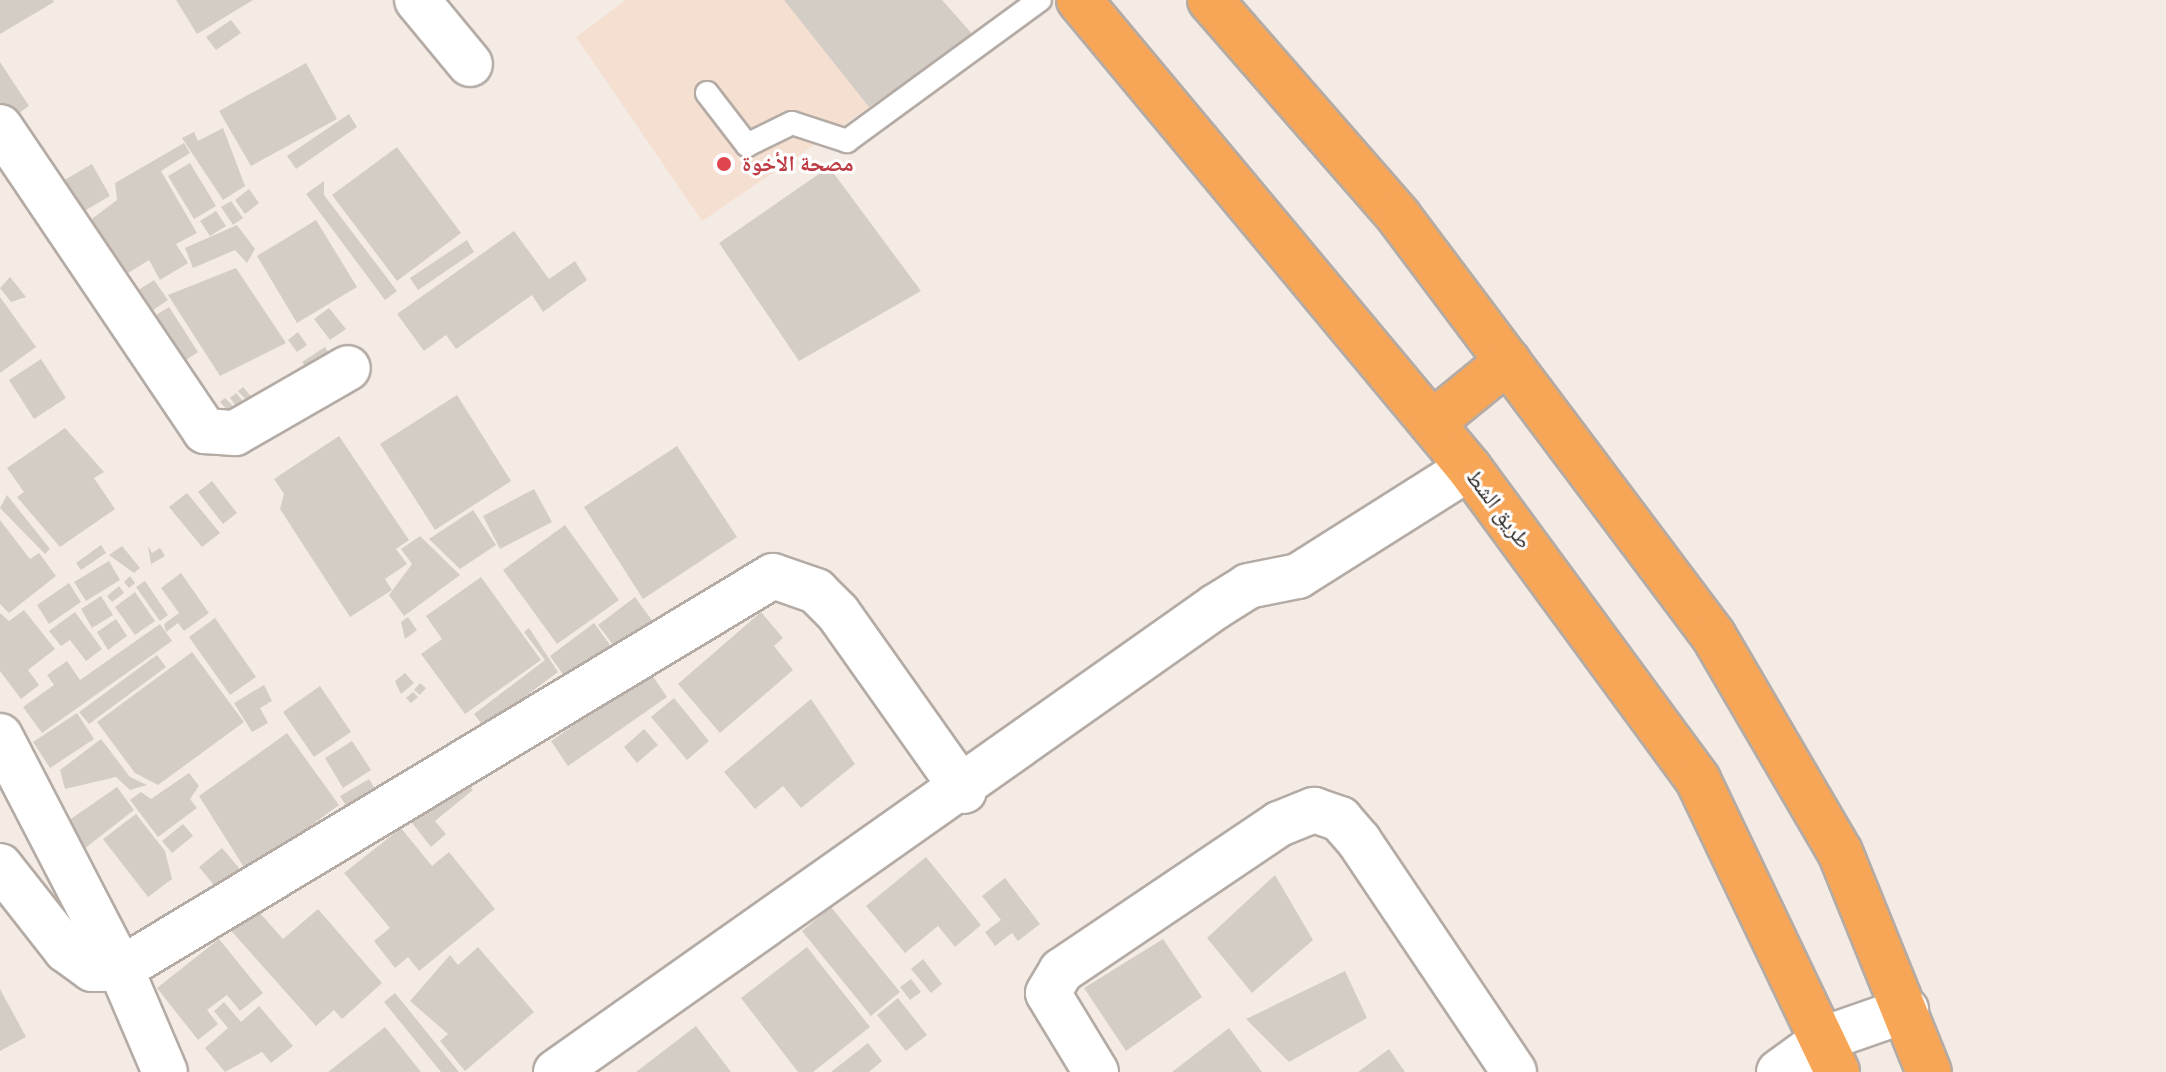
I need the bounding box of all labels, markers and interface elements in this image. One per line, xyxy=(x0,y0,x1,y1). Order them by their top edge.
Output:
place label: مصحة الأخوة xyxy=(742,151,854,177)
marker: مصحة الأخوة xyxy=(713,153,735,175)
street label: طريق الشط xyxy=(1461,464,1537,554)

